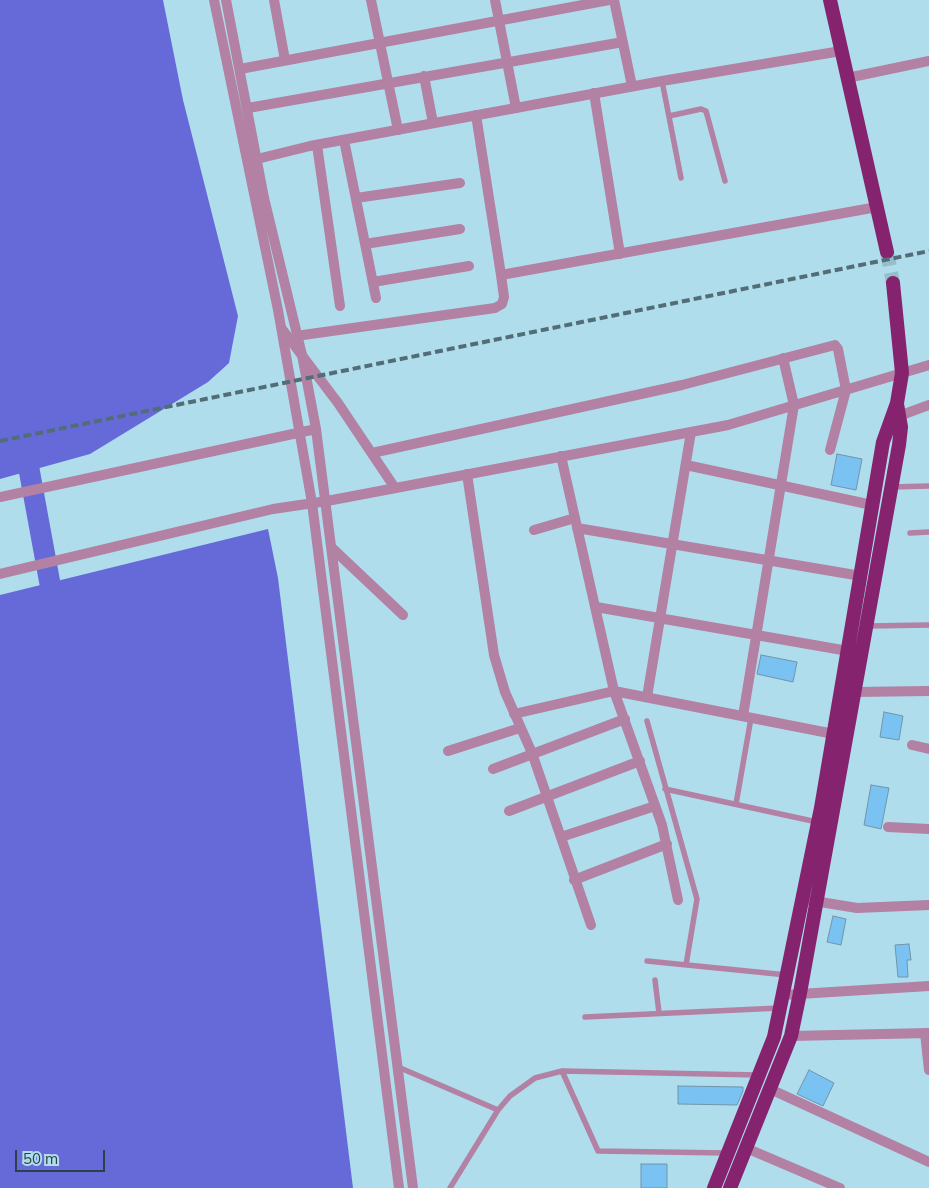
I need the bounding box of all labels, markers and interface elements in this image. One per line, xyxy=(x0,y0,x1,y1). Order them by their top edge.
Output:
scale bar xyxy=(18,1140,108,1172)
text: 50 m xyxy=(23,1149,58,1168)

